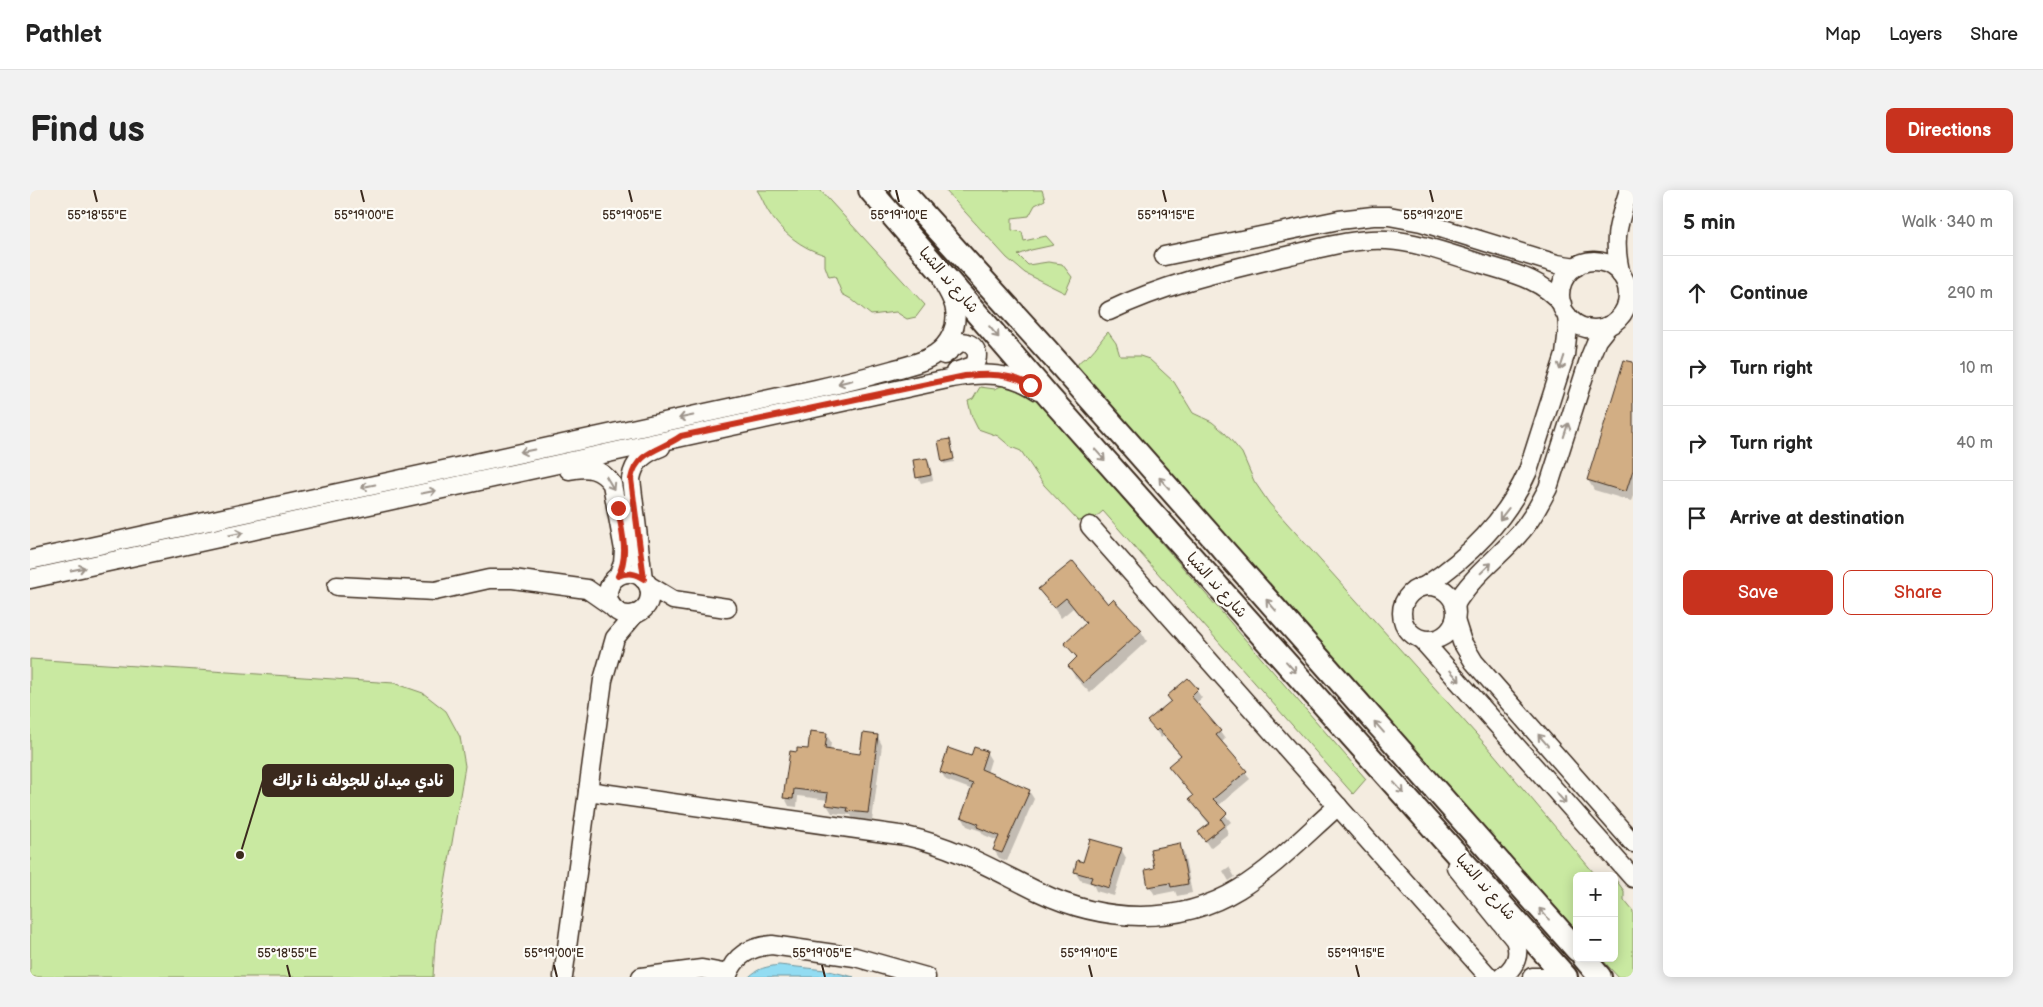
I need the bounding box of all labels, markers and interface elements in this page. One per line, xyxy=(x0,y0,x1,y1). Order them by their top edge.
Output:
text: Pathlet xyxy=(25,20,102,49)
text: Map xyxy=(1825,24,1861,45)
text: Layers xyxy=(1889,24,1942,45)
text: Share xyxy=(1970,24,2018,45)
button: Directions xyxy=(1886,108,2013,153)
text: Find us xyxy=(30,109,145,152)
text: 55°18'55"E xyxy=(67,208,127,223)
text: 55°19'00"E xyxy=(334,208,394,223)
text: 55°19'05"E xyxy=(602,208,662,223)
text: 55°19'10"E xyxy=(870,208,928,223)
text: 55°19'15"E xyxy=(1137,208,1195,223)
text: 55°19'20"E xyxy=(1403,208,1463,223)
text: 5 min xyxy=(1683,210,1736,235)
text: Walk · 340 m xyxy=(1902,213,1993,232)
street label: شارع ند الشبا xyxy=(915,243,982,317)
icon: ahead xyxy=(1683,279,1711,307)
text: Continue xyxy=(1730,282,1808,305)
text: 290 m xyxy=(1947,284,1993,303)
one-way arrow xyxy=(988,326,1000,339)
icon: right xyxy=(1683,354,1711,382)
one-way arrow xyxy=(1557,355,1566,370)
text: Turn right xyxy=(1730,357,1813,380)
text: 10 m xyxy=(1960,359,1993,378)
route start xyxy=(1019,374,1042,397)
one-way arrow xyxy=(837,378,853,387)
one-way arrow xyxy=(678,413,694,422)
one-way arrow xyxy=(1562,423,1571,439)
icon: right xyxy=(1683,429,1711,457)
text: Turn right xyxy=(1730,432,1813,455)
text: 40 m xyxy=(1956,434,1993,453)
one-way arrow xyxy=(519,447,535,457)
one-way arrow xyxy=(1095,448,1106,461)
one-way arrow xyxy=(606,476,616,490)
one-way arrow xyxy=(1158,476,1170,489)
one-way arrow xyxy=(361,482,377,491)
one-way arrow xyxy=(421,487,437,496)
route end xyxy=(607,497,630,520)
icon: arrive xyxy=(1683,504,1711,532)
one-way arrow xyxy=(1498,507,1509,520)
text: Arrive at destination xyxy=(1730,507,1905,530)
one-way arrow xyxy=(228,529,244,538)
street label: شارع ند الشبا xyxy=(1182,549,1251,622)
one-way arrow xyxy=(1480,562,1492,574)
one-way arrow xyxy=(69,563,85,573)
button: Save xyxy=(1683,570,1833,615)
button: Share xyxy=(1843,570,1993,615)
one-way arrow xyxy=(1266,598,1277,611)
one-way arrow xyxy=(1285,661,1296,674)
one-way arrow xyxy=(1449,669,1460,682)
one-way arrow xyxy=(1373,720,1385,733)
one-way arrow xyxy=(1537,734,1549,747)
callout: نادي ميدان للجولف ذا تراك xyxy=(263,765,453,796)
text: نادي ميدان للجولف ذا تراك xyxy=(273,772,443,793)
one-way arrow xyxy=(1393,782,1405,795)
one-way arrow xyxy=(1556,792,1567,805)
street label: شارع ند الشبا xyxy=(1452,850,1519,924)
map controls xyxy=(1573,872,1618,962)
button: + xyxy=(1573,872,1618,917)
one-way arrow xyxy=(1539,907,1550,920)
button: − xyxy=(1573,917,1618,962)
text: 55°18'55"E xyxy=(257,946,317,961)
text: 55°19'00"E xyxy=(524,946,584,961)
text: 55°19'05"E xyxy=(792,946,852,961)
text: 55°19'10"E xyxy=(1060,946,1118,961)
text: 55°19'15"E xyxy=(1327,946,1385,961)

